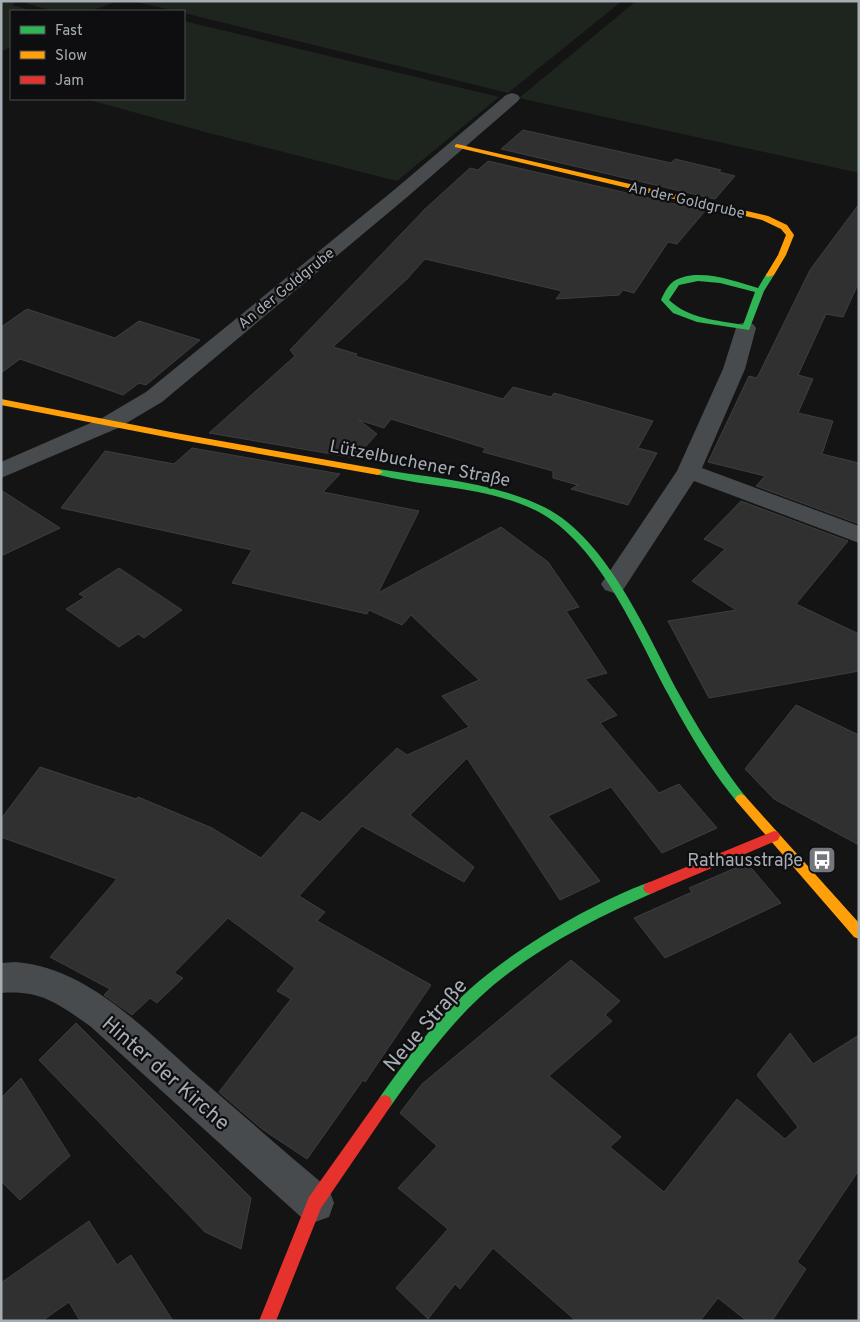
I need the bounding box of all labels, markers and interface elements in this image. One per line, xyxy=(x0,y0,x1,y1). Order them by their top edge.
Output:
legend xyxy=(10,10,185,100)
text: Fast xyxy=(55,22,83,41)
text: Slow xyxy=(55,47,87,66)
text: Jam xyxy=(55,72,84,91)
street label: An der Goldgrube xyxy=(627,179,747,224)
street label: An der Goldgrube xyxy=(235,244,339,334)
street label: Lützelbuchener Straße xyxy=(327,436,512,493)
bus stop icon: Rathausstraße xyxy=(807,845,837,875)
place label: Rathausstraße xyxy=(687,850,803,873)
street label: Neue Straße xyxy=(378,974,474,1078)
street label: Hinter der Kirche xyxy=(95,1011,235,1137)

